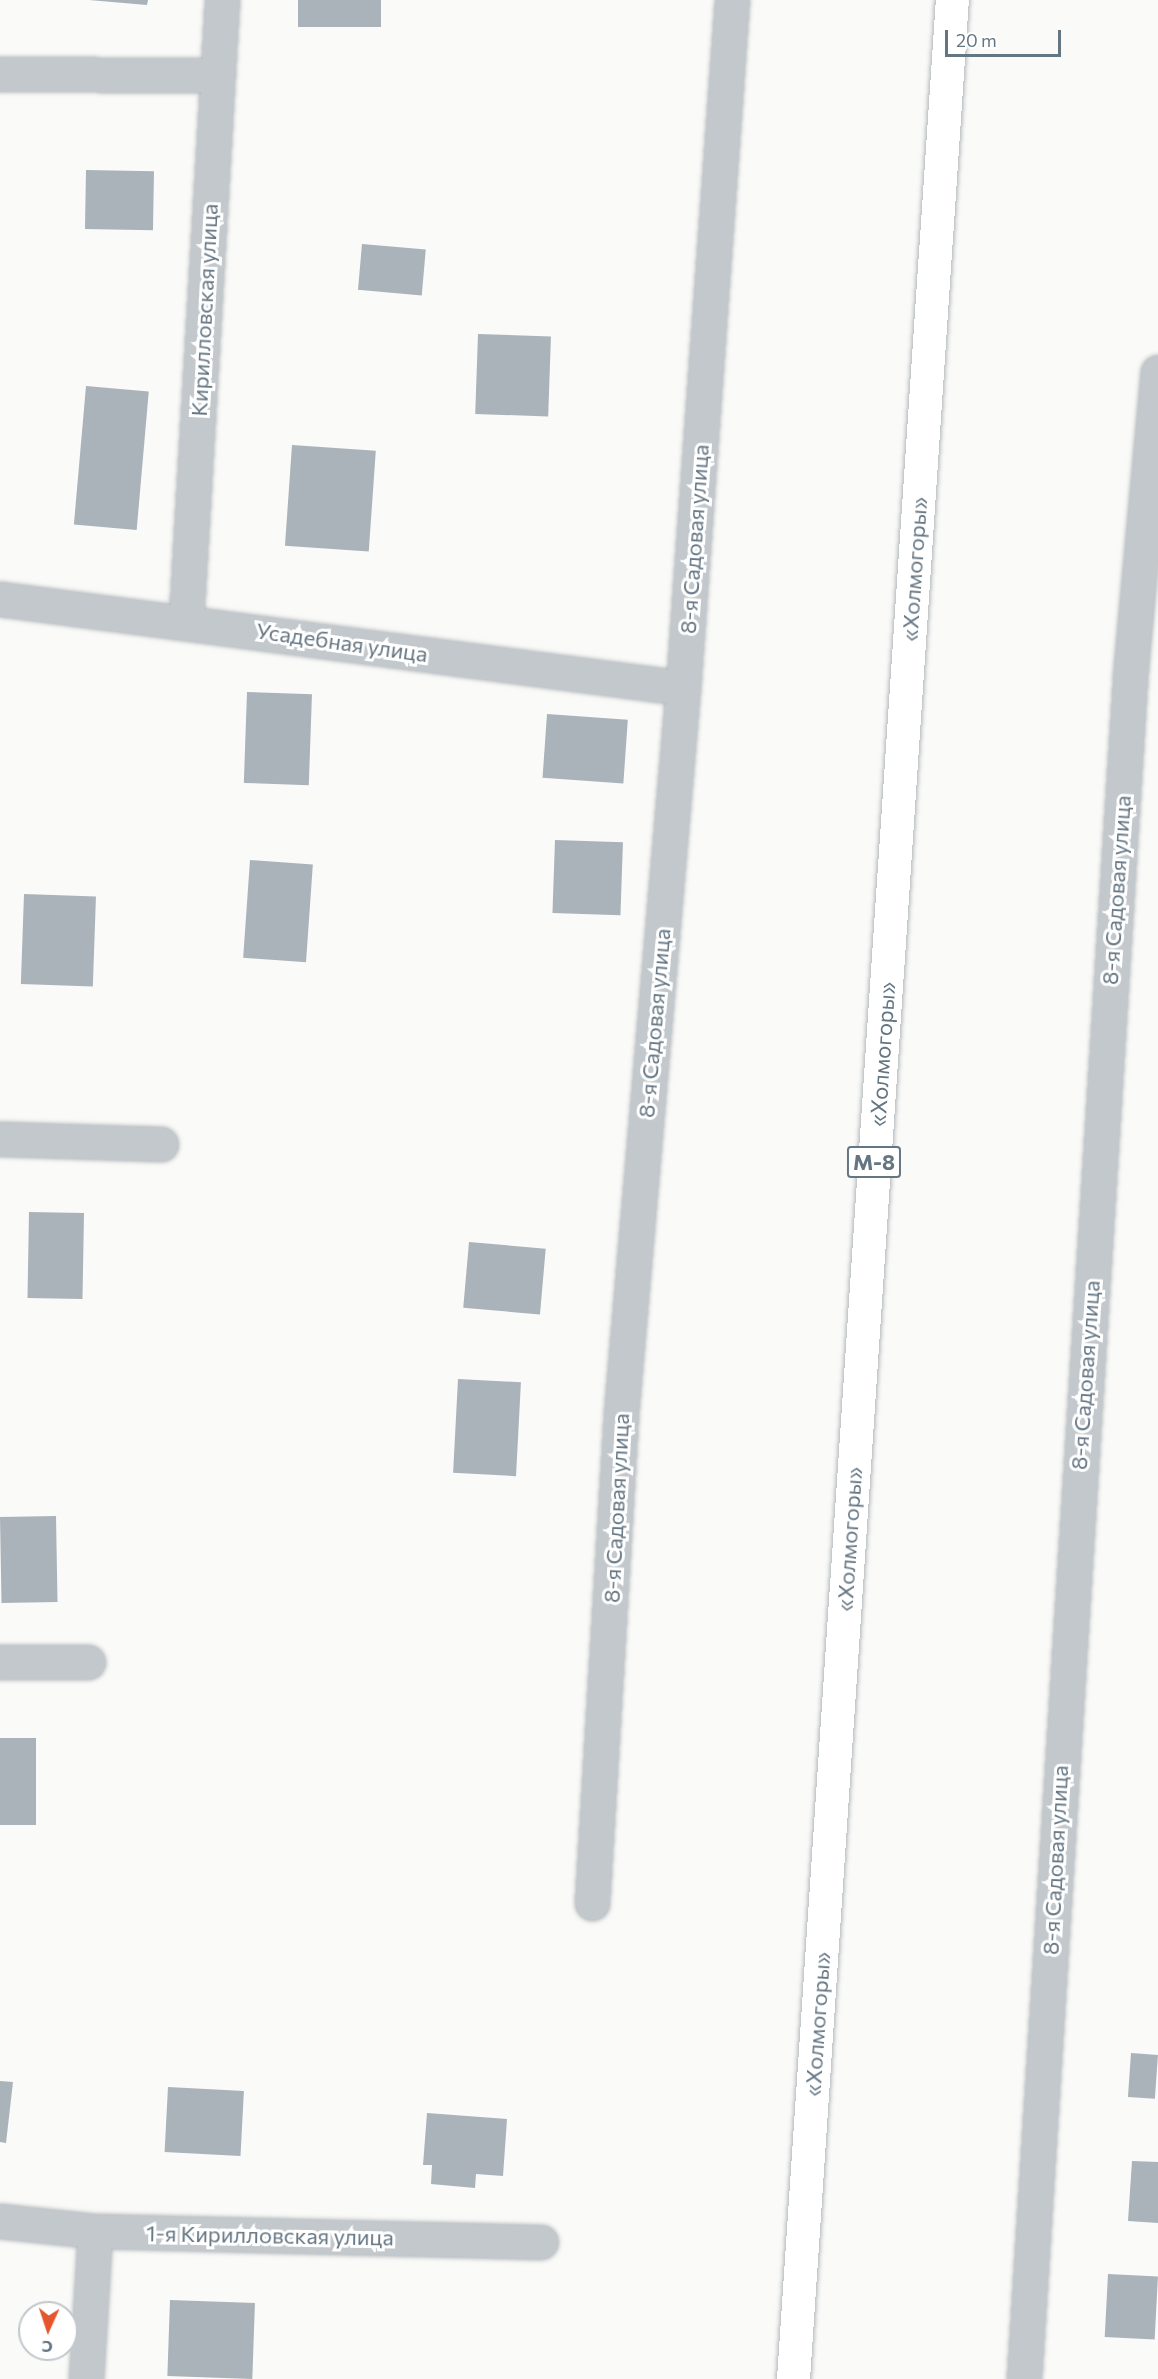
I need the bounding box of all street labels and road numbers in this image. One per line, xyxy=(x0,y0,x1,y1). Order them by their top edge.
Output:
street label: Кирилловская улица xyxy=(185,203,223,417)
street label: 8-я Садовая улица xyxy=(674,443,714,635)
street label: «Холмогоры» xyxy=(896,496,932,642)
street label: Усадебная улица xyxy=(255,617,429,667)
street label: 8-я Садовая улица xyxy=(1096,794,1136,986)
street label: 8-я Садовая улица xyxy=(633,927,675,1119)
street label: «Холмогоры» xyxy=(864,981,900,1127)
road number: М-8 xyxy=(846,1144,902,1180)
street label: 8-я Садовая улица xyxy=(1065,1279,1105,1471)
street label: 8-я Садовая улица xyxy=(598,1412,634,1604)
street label: «Холмогоры» xyxy=(831,1466,867,1612)
street label: 8-я Садовая улица xyxy=(1037,1764,1073,1956)
street label: «Холмогоры» xyxy=(799,1951,835,2097)
street label: 1-я Кирилловская улица xyxy=(146,2220,394,2250)

